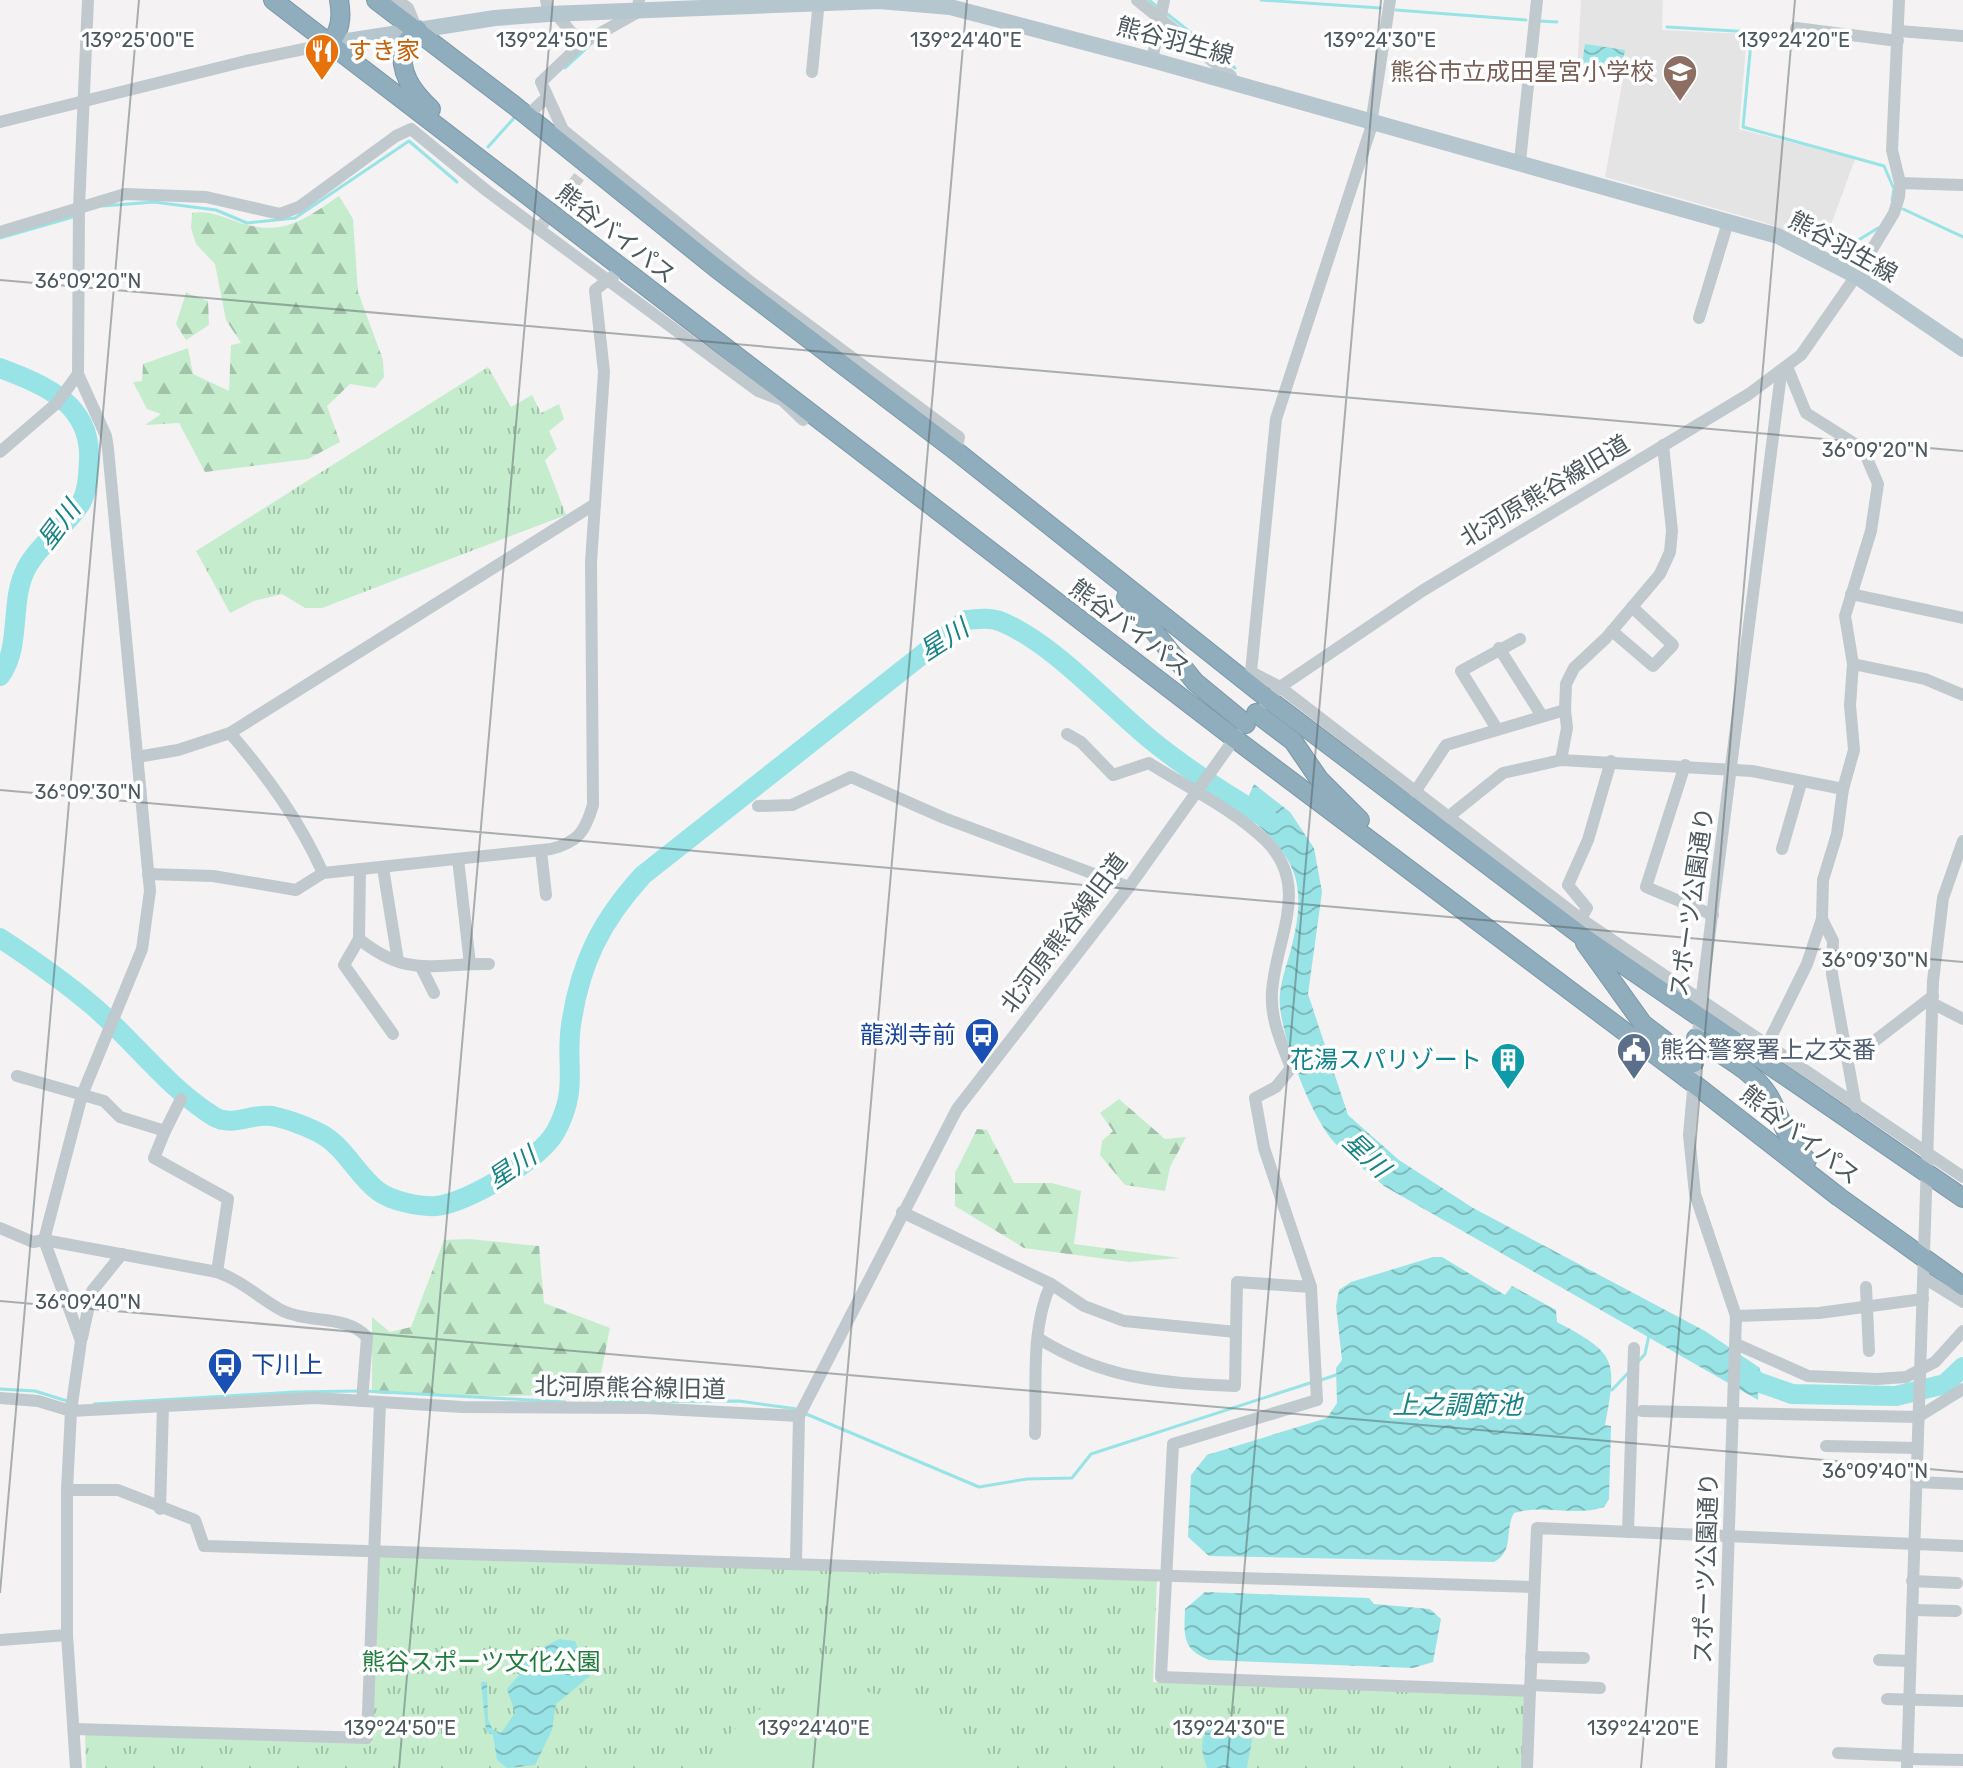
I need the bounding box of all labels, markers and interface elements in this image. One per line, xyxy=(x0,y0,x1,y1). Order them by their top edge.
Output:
street label: 熊谷羽生線 xyxy=(1113,12,1237,70)
text: 139°25'00"E xyxy=(81,28,195,52)
text: 139°24'50"E xyxy=(496,28,608,52)
text: 139°24'40"E xyxy=(910,28,1022,52)
text: 139°24'30"E xyxy=(1324,28,1436,52)
text: 139°24'20"E xyxy=(1738,28,1850,52)
restaurant icon: すき家 xyxy=(303,32,341,82)
place label: すき家 xyxy=(348,37,420,65)
school or university icon: 熊谷市立成田星宮小学校 xyxy=(1661,53,1699,103)
place label: 熊谷市立成田星宮小学校 xyxy=(1390,58,1654,86)
street label: 熊谷バイパス xyxy=(551,179,681,289)
street label: 熊谷羽生線 xyxy=(1784,206,1902,288)
text: 36°09'20"N xyxy=(35,269,141,293)
street label: 北河原熊谷線旧道 xyxy=(1456,430,1634,552)
text: 36°09'20"N xyxy=(1822,438,1928,462)
water label: 星川 xyxy=(31,493,89,555)
street label: 熊谷バイパス xyxy=(1064,574,1196,682)
water label: 星川 xyxy=(914,611,977,667)
text: 36°09'30"N xyxy=(35,780,141,804)
street label: スポーツ公園通り xyxy=(1665,805,1719,999)
street label: 北河原熊谷線旧道 xyxy=(995,848,1133,1018)
text: 36°09'30"N xyxy=(1822,948,1928,972)
bus stop icon: 龍渕寺前 xyxy=(963,1016,1001,1066)
place label: 龍渕寺前 xyxy=(860,1021,956,1049)
public building icon: 熊谷警察署上之交番 xyxy=(1615,1031,1653,1081)
place label: 熊谷警察署上之交番 xyxy=(1660,1036,1876,1064)
building icon: 花湯スパリゾート xyxy=(1489,1041,1527,1091)
place label: 花湯スパリゾート xyxy=(1290,1046,1482,1074)
street label: 熊谷バイパス xyxy=(1735,1080,1865,1190)
water label: 星川 xyxy=(1336,1126,1398,1186)
water label: 星川 xyxy=(482,1139,545,1195)
text: 36°09'40"N xyxy=(35,1290,141,1314)
bus stop icon: 下川上 xyxy=(206,1346,244,1396)
place label: 下川上 xyxy=(251,1351,323,1379)
street label: 北河原熊谷線旧道 xyxy=(534,1372,726,1404)
water label: 上之調節池 xyxy=(1392,1390,1525,1421)
text: 36°09'40"N xyxy=(1822,1459,1928,1483)
street label: スポーツ公園通り xyxy=(1689,1472,1723,1664)
park label: 熊谷スポーツ文化公園 xyxy=(361,1648,601,1676)
text: 139°24'50"E xyxy=(344,1716,456,1740)
text: 139°24'40"E xyxy=(758,1716,870,1740)
text: 139°24'30"E xyxy=(1173,1716,1285,1740)
text: 139°24'20"E xyxy=(1587,1716,1699,1740)

